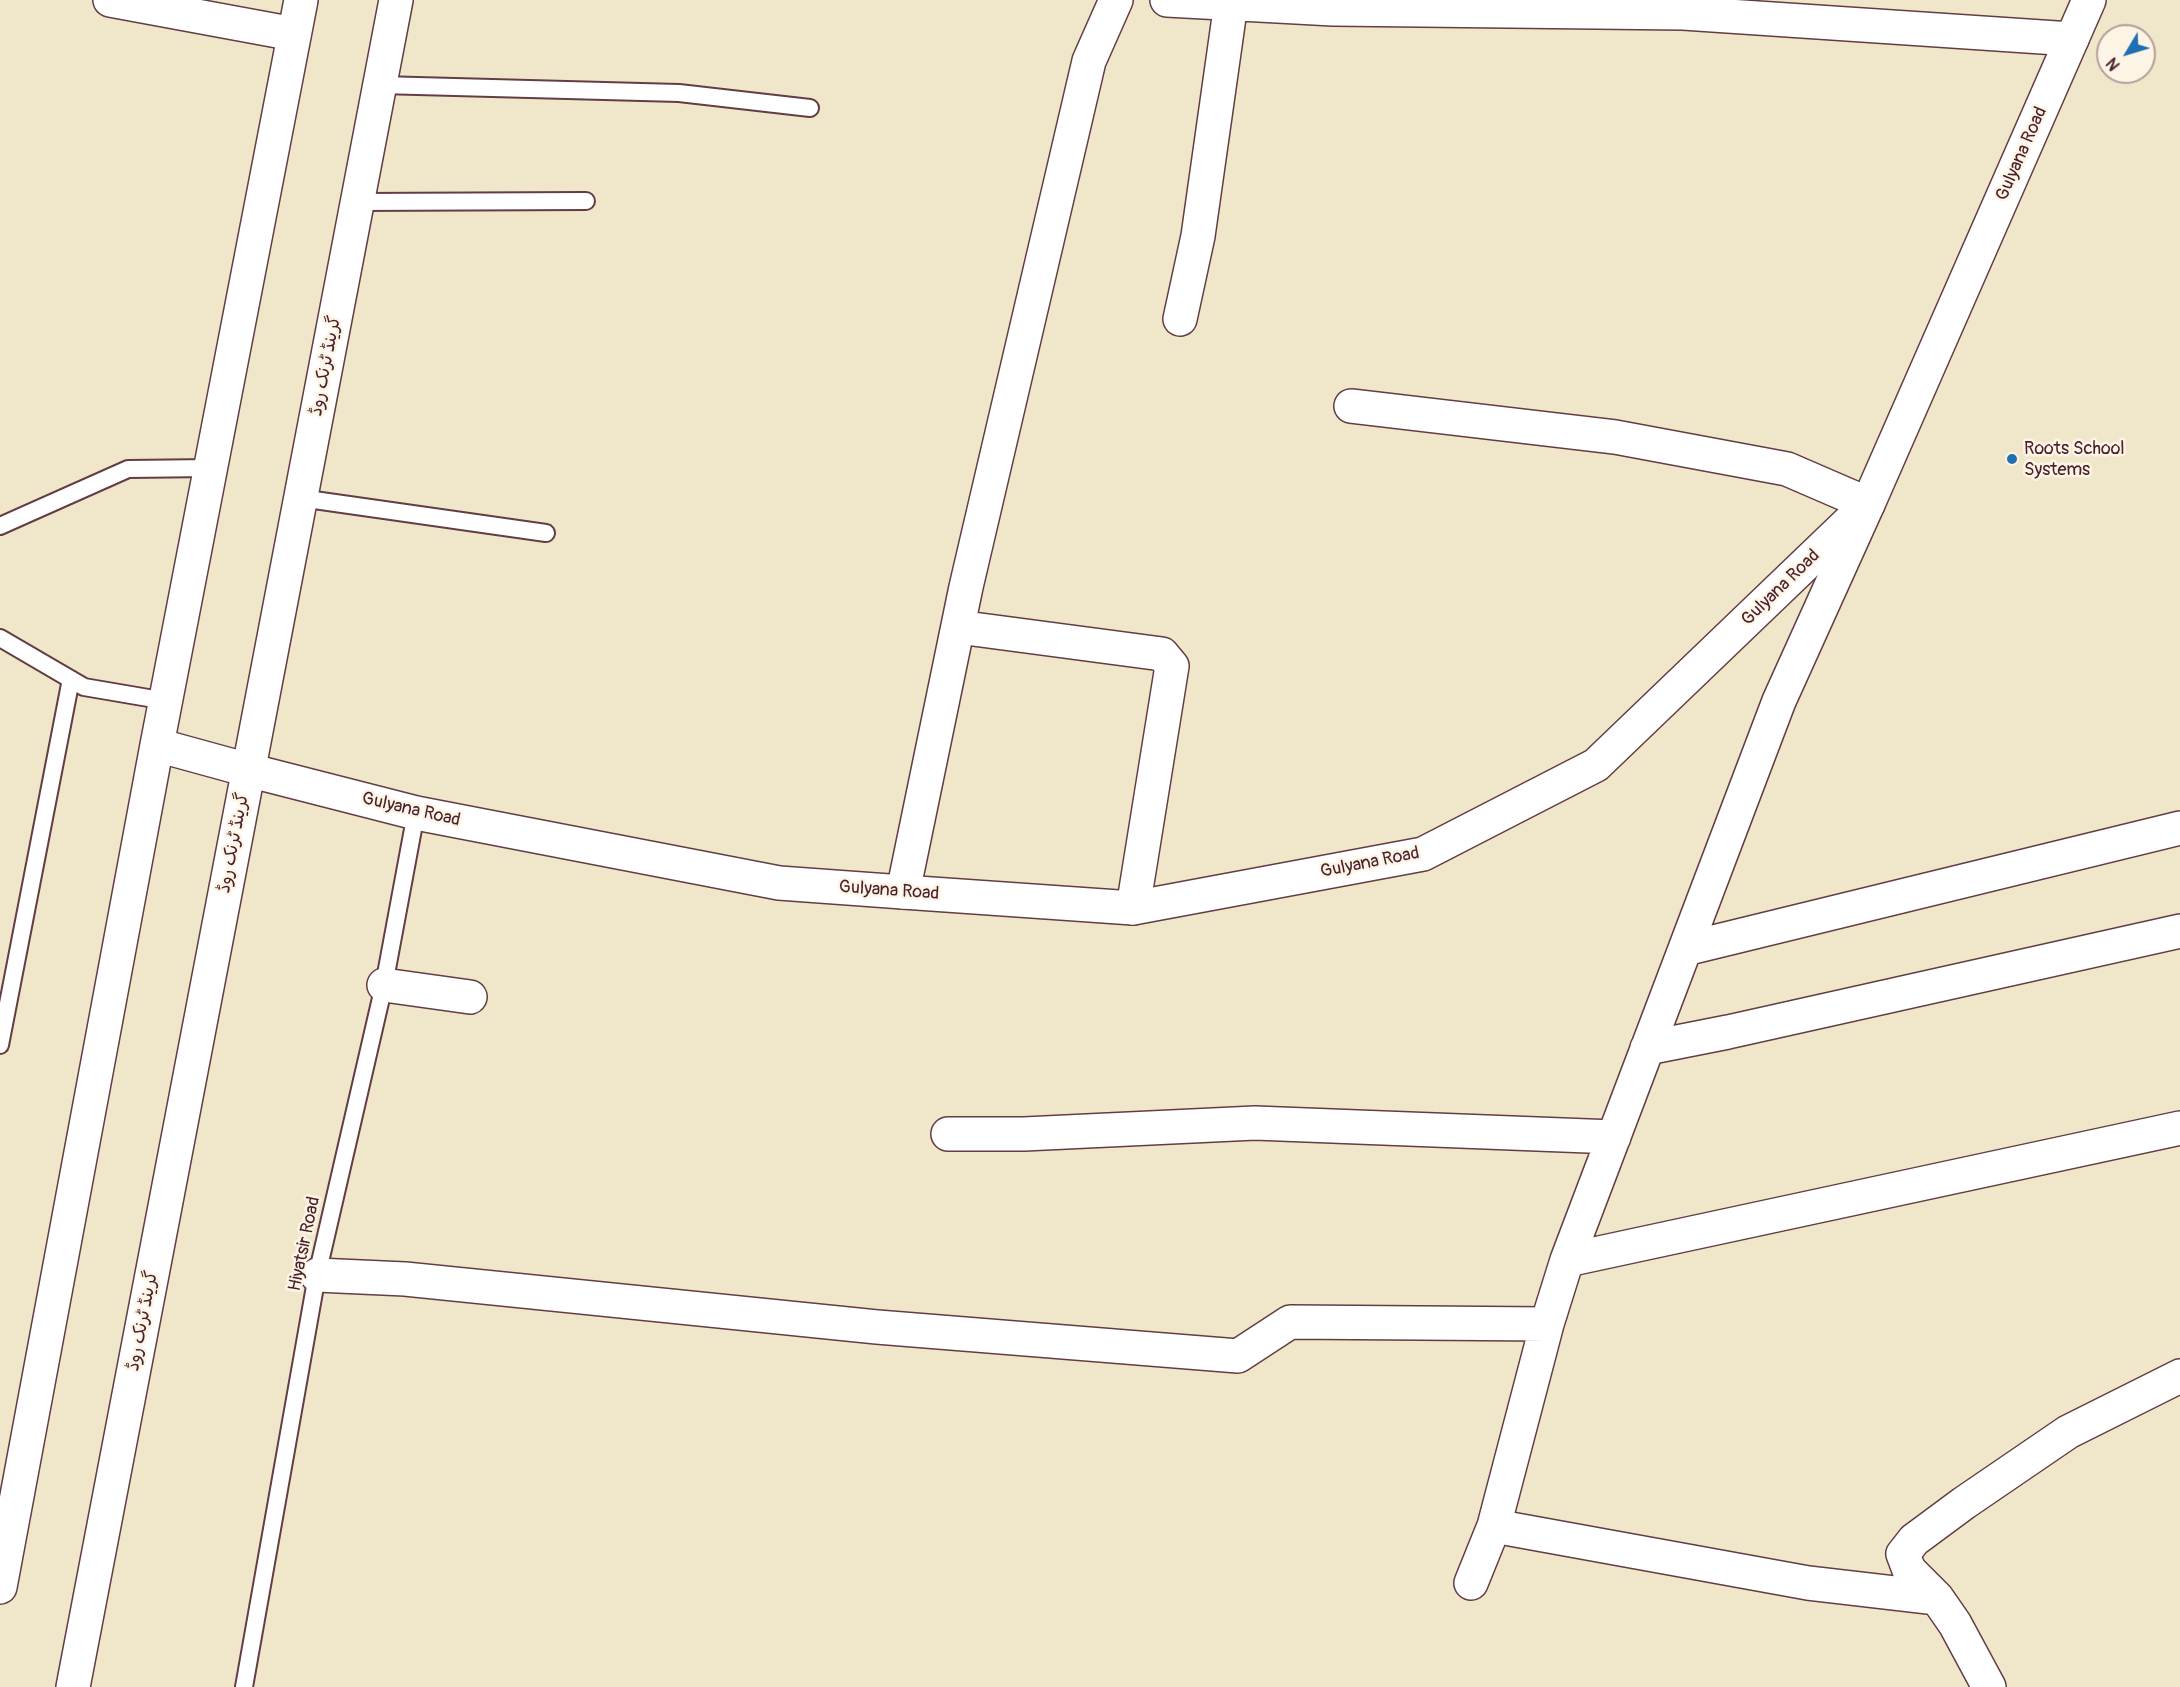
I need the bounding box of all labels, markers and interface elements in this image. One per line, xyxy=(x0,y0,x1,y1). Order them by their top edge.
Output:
north arrow xyxy=(2096,24,2156,84)
text: N xyxy=(2102,53,2125,74)
street label: Gulyana Road xyxy=(1992,104,2052,204)
street label: گرینڈ ٹرنک روڈ xyxy=(306,314,346,418)
place label: Roots School Systems xyxy=(2024,438,2125,480)
marker: Roots School Systems xyxy=(2005,452,2019,466)
street label: Gulyana Road xyxy=(1737,545,1825,631)
street label: Gulyana Road xyxy=(360,788,462,832)
street label: گرینڈ ٹرنک روڈ xyxy=(214,791,254,895)
street label: Gulyana Road xyxy=(1319,843,1421,883)
street label: Gulyana Road xyxy=(838,877,940,905)
street label: Hiyatsir Road xyxy=(284,1195,326,1293)
street label: گرینڈ ٹرنک روڈ xyxy=(123,1269,163,1373)

